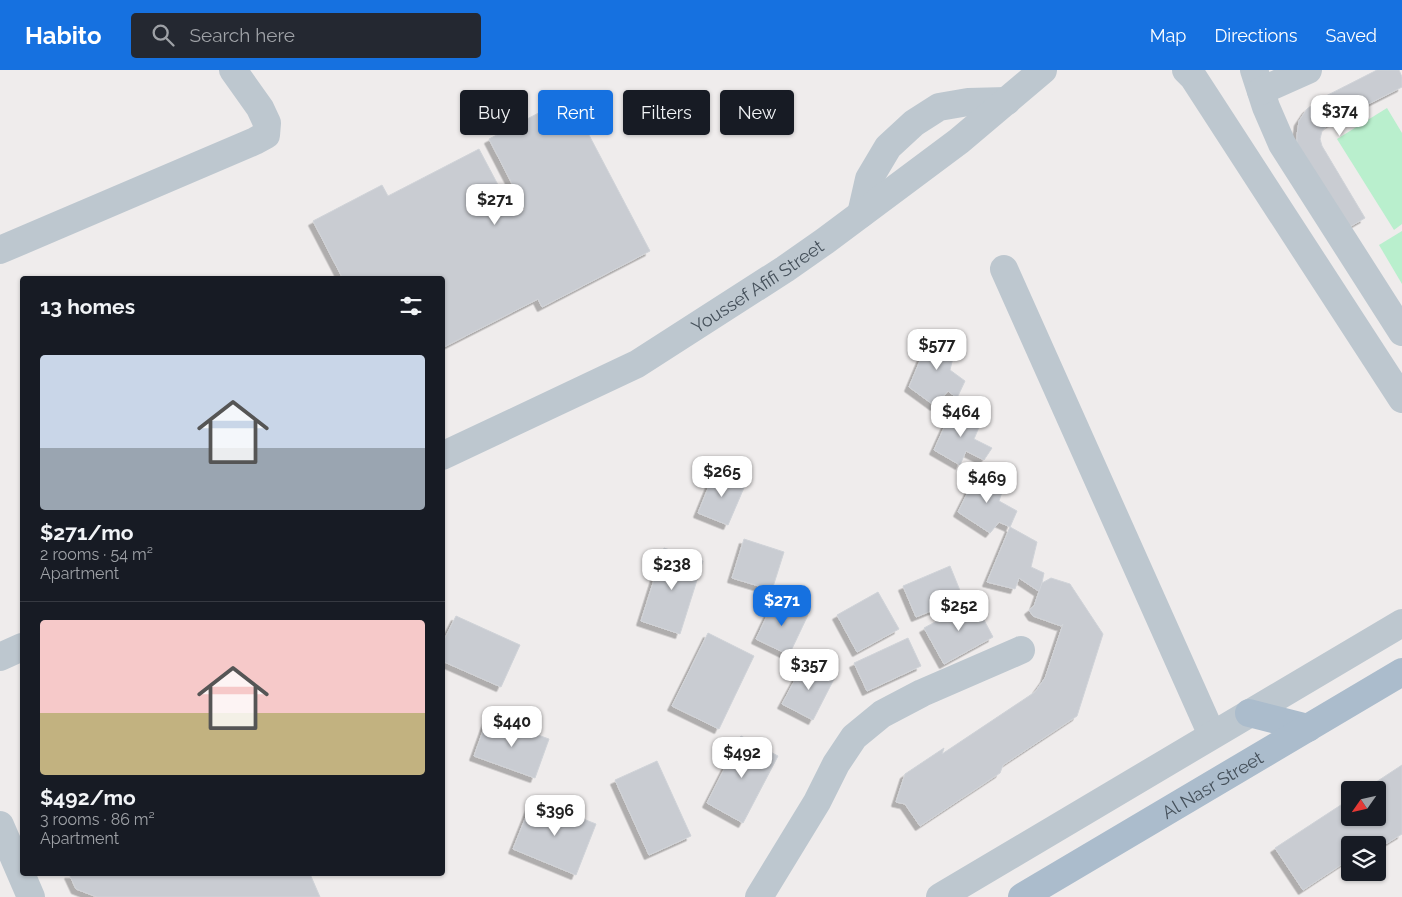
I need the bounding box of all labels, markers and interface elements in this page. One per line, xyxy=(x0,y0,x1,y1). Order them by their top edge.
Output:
search box xyxy=(131,13,481,58)
text: Habito xyxy=(25,21,101,50)
icon: search xyxy=(149,21,177,49)
text: Search here xyxy=(189,24,295,46)
text: Map xyxy=(1150,25,1186,46)
text: Directions xyxy=(1214,25,1298,46)
text: Saved xyxy=(1326,25,1377,46)
chip: Buy xyxy=(460,90,528,135)
chip: Rent xyxy=(538,90,613,135)
chip: Filters xyxy=(623,90,710,135)
chip: New xyxy=(720,90,794,135)
pin: $374 xyxy=(1310,94,1370,137)
text: $374 xyxy=(1322,101,1358,120)
pin: $271 xyxy=(465,184,525,226)
text: $271 xyxy=(477,190,513,209)
street label: Youssef Afifi Street xyxy=(687,235,827,337)
icon: filters xyxy=(397,292,425,320)
text: 13 homes xyxy=(40,294,135,319)
pin: $577 xyxy=(907,328,967,371)
text: $577 xyxy=(918,335,956,354)
icon: home xyxy=(188,387,278,477)
pin: $464 xyxy=(931,396,991,438)
text: $464 xyxy=(942,402,980,421)
pin: $265 xyxy=(692,456,752,498)
text: $265 xyxy=(703,462,741,481)
pin: $469 xyxy=(957,462,1017,504)
text: $469 xyxy=(968,468,1006,487)
text: $271/mo xyxy=(40,520,134,545)
text: 2 rooms · 54 m² xyxy=(40,545,153,564)
pin: $238 xyxy=(642,548,702,591)
text: $238 xyxy=(653,555,691,574)
text: Apartment xyxy=(40,564,119,583)
pin: $271 xyxy=(752,584,812,627)
pin: $252 xyxy=(929,590,989,632)
text: $271 xyxy=(764,591,800,610)
text: $252 xyxy=(940,596,978,615)
pin: $357 xyxy=(779,648,839,691)
icon: home xyxy=(188,653,278,743)
text: $357 xyxy=(791,655,827,674)
pin: $440 xyxy=(482,706,542,748)
text: $440 xyxy=(493,712,531,731)
pin: $492 xyxy=(712,736,772,779)
text: $492 xyxy=(723,743,761,762)
street label: Al Nasr Street xyxy=(1158,746,1267,822)
north arrow xyxy=(1341,781,1386,826)
map controls xyxy=(1341,781,1386,881)
text: $492/mo xyxy=(40,785,136,810)
pin: $396 xyxy=(525,794,585,837)
text: $396 xyxy=(536,801,574,820)
text: 3 rooms · 86 m² xyxy=(40,810,155,829)
text: Apartment xyxy=(40,829,119,848)
button: layers xyxy=(1341,836,1386,881)

